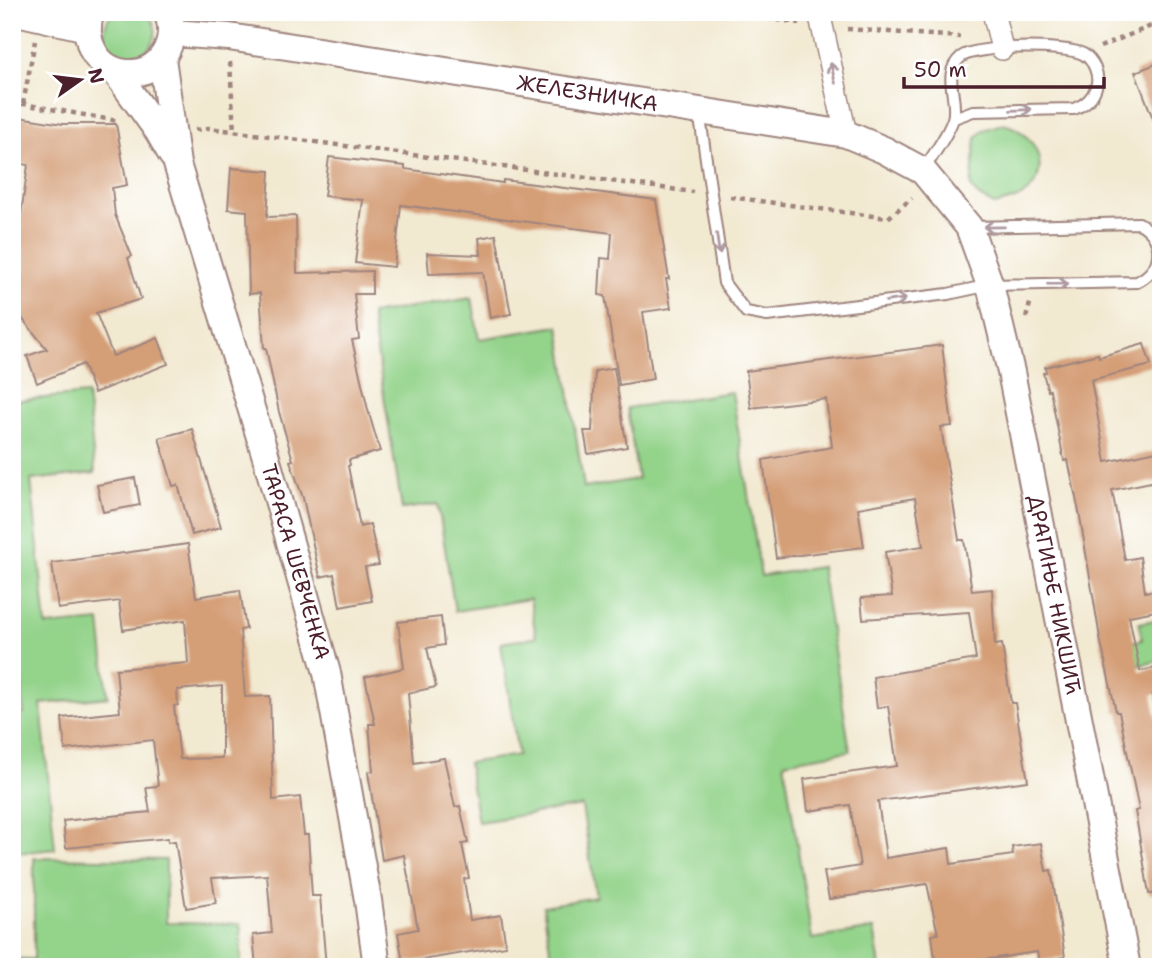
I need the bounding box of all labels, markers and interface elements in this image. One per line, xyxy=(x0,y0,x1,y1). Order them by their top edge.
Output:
north arrow xyxy=(46,46,116,116)
scale bar xyxy=(904,46,1103,90)
text: 50 m xyxy=(914,56,967,84)
one-way arrow xyxy=(825,62,839,85)
text: N xyxy=(82,66,110,86)
street label: ЖЕЛЕЗНИЧКА xyxy=(515,68,660,118)
one-way arrow xyxy=(1009,103,1032,116)
one-way arrow xyxy=(982,220,1005,233)
one-way arrow xyxy=(712,232,725,254)
one-way arrow xyxy=(1046,277,1069,290)
one-way arrow xyxy=(884,294,907,307)
street label: ТАРАСА ШЕВЧЕНКА xyxy=(255,460,337,663)
street label: ДРАГИЊЕ НИКШИЋ xyxy=(1021,493,1088,697)

